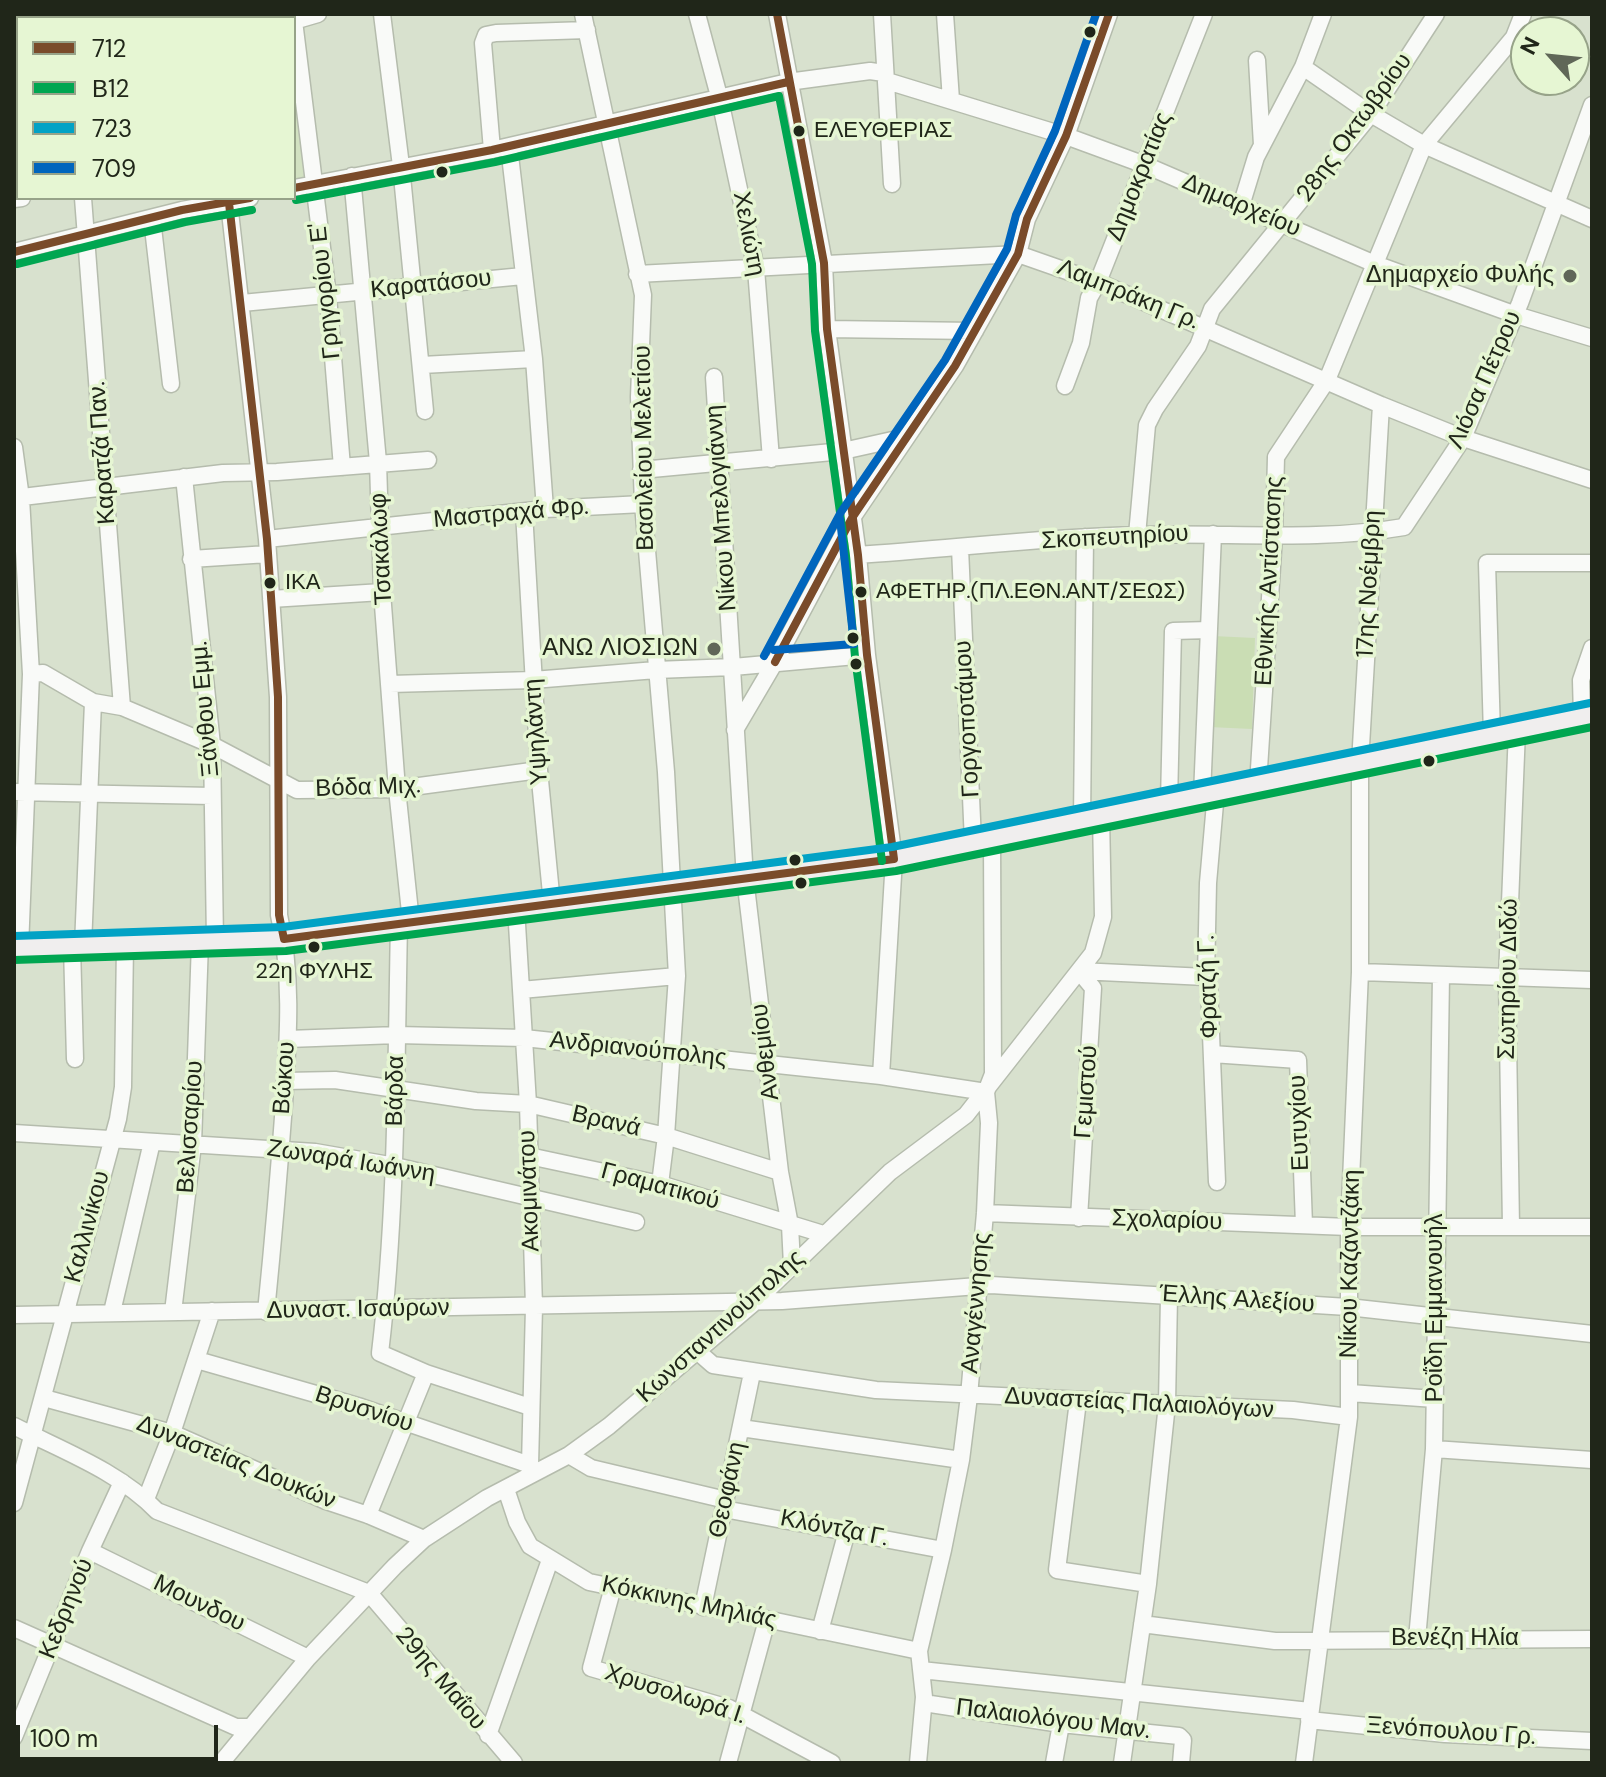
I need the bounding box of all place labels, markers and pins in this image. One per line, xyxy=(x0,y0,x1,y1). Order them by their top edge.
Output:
unlabelled marker xyxy=(1082,24,1098,40)
place label: ΕΛΕΥΘΕΡΙΑΣ xyxy=(814,118,952,144)
marker: ΕΛΕΥΘΕΡΙΑΣ xyxy=(791,123,807,139)
unlabelled marker xyxy=(434,164,450,180)
place label: Δημαρχείο Φυλής xyxy=(1366,262,1554,290)
marker: Δημαρχείο Φυλής xyxy=(1561,267,1579,285)
place label: ΙΚΑ xyxy=(285,570,320,596)
marker: ΙΚΑ xyxy=(262,575,278,591)
place label: ΑΦΕΤΗΡ.(ΠΛ.ΕΘΝ.ΑΝΤ/ΣΕΩΣ) xyxy=(876,579,1185,605)
marker: ΑΦΕΤΗΡ.(ΠΛ.ΕΘΝ.ΑΝΤ/ΣΕΩΣ) xyxy=(853,584,869,600)
unlabelled marker xyxy=(845,630,861,646)
place label: ΑΝΩ ΛΙΟΣΙΩΝ xyxy=(542,635,698,663)
marker: ΑΝΩ ΛΙΟΣΙΩΝ xyxy=(705,640,723,658)
unlabelled marker xyxy=(848,656,864,672)
unlabelled marker xyxy=(1421,753,1437,769)
unlabelled marker xyxy=(787,852,803,868)
unlabelled marker xyxy=(793,875,809,891)
marker: 22η ΦΥΛΗΣ xyxy=(306,939,322,955)
place label: 22η ΦΥΛΗΣ xyxy=(255,959,373,985)

